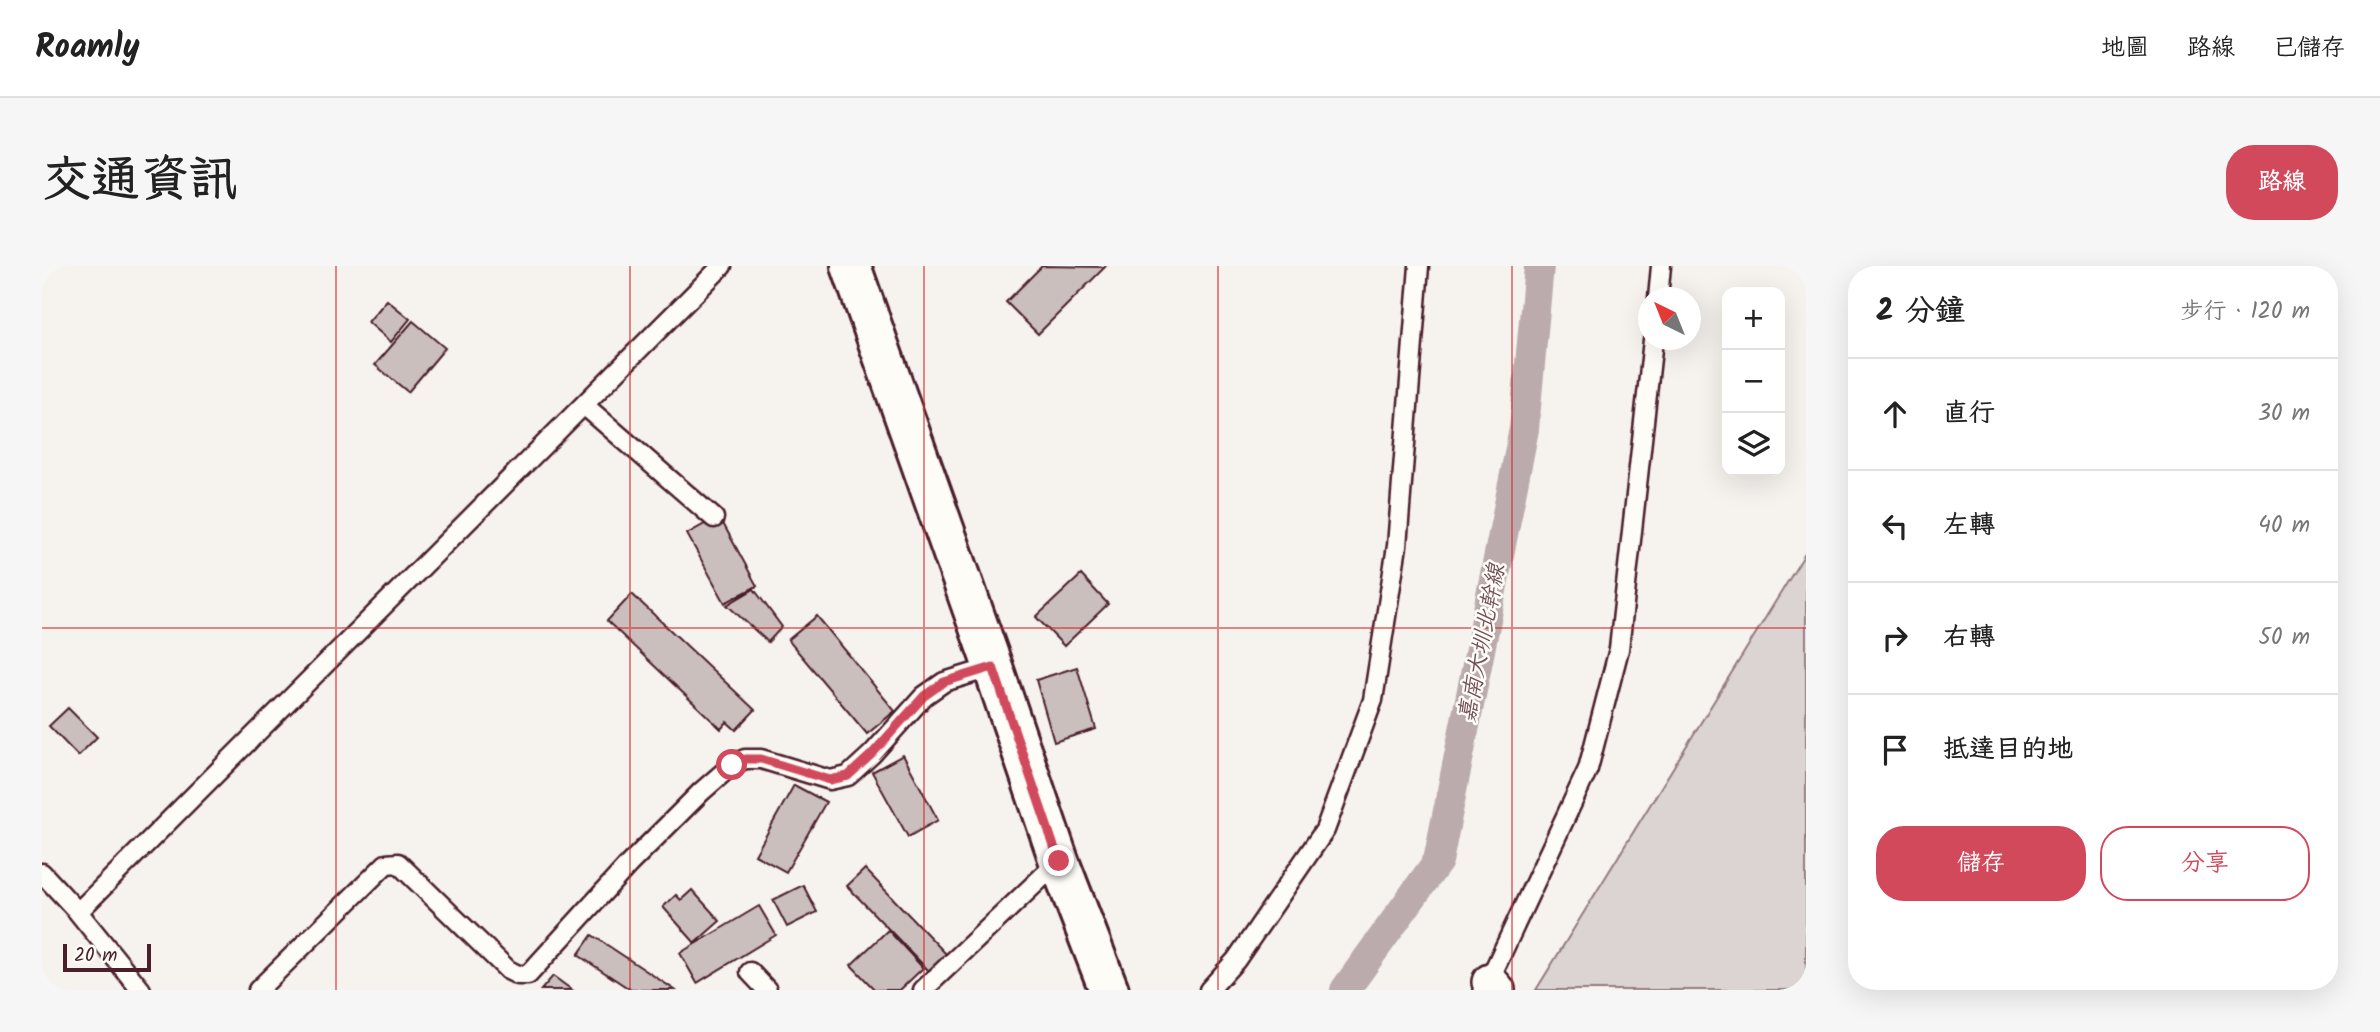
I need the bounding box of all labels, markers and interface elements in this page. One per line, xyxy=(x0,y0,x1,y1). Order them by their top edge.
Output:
text: Roamly xyxy=(35,22,140,75)
text: 地圖 xyxy=(2101,29,2149,68)
text: 路線 xyxy=(2187,29,2235,68)
text: 已儲存 xyxy=(2273,29,2345,68)
text: 交通資訊 xyxy=(42,143,238,221)
button: 路線 xyxy=(2226,145,2338,220)
north arrow xyxy=(1638,287,1701,350)
map controls xyxy=(1722,287,1785,476)
button: + xyxy=(1722,287,1785,350)
text: 2 分鐘 xyxy=(1876,288,1965,336)
text: 步行 · 120 m xyxy=(2180,294,2310,330)
button: − xyxy=(1722,350,1785,413)
text: 直行 xyxy=(1943,393,1995,435)
icon: ahead xyxy=(1876,395,1914,433)
text: 30 m xyxy=(2258,396,2310,432)
button: layers xyxy=(1722,413,1785,476)
text: 左轉 xyxy=(1943,505,1995,547)
icon: left xyxy=(1876,507,1914,545)
text: 40 m xyxy=(2258,508,2310,544)
water label: 嘉南大圳北幹線 xyxy=(1450,560,1516,726)
text: 右轉 xyxy=(1943,617,1995,659)
icon: right xyxy=(1876,619,1914,657)
text: 50 m xyxy=(2259,620,2310,656)
text: 抵達目的地 xyxy=(1943,729,2073,771)
icon: arrive xyxy=(1876,731,1914,769)
route start xyxy=(716,749,747,780)
button: 儲存 xyxy=(1876,826,2086,901)
button: 分享 xyxy=(2100,826,2310,901)
route end xyxy=(1043,845,1074,876)
scale bar xyxy=(63,941,150,973)
text: 20 m xyxy=(74,941,117,971)

